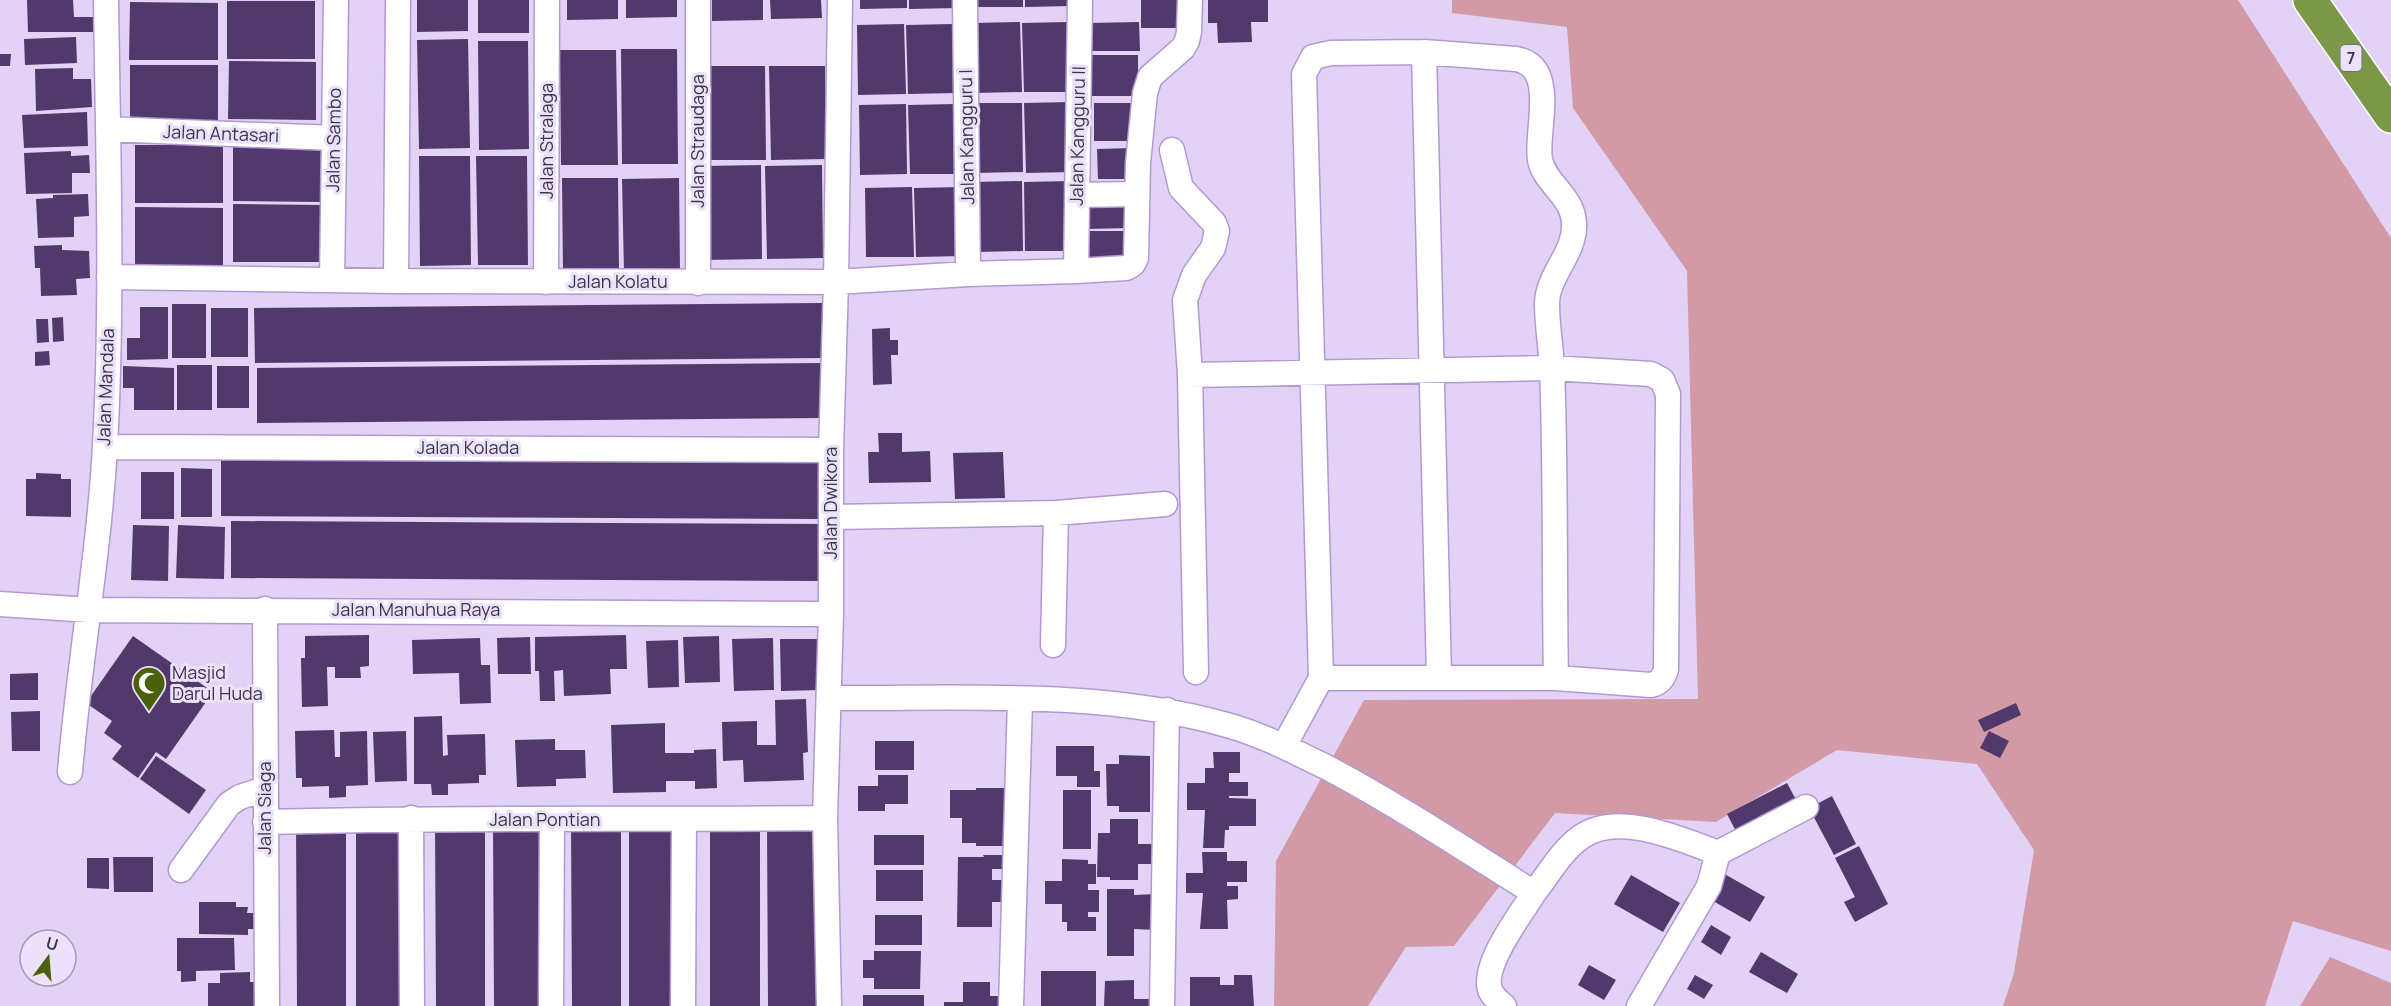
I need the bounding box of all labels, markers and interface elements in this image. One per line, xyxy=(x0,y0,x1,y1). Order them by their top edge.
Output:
road number: 7 xyxy=(2340,45,2362,71)
street label: Jalan Kangguru II xyxy=(1064,66,1090,206)
street label: Jalan Kangguru I xyxy=(953,69,979,205)
street label: Jalan Straudaga xyxy=(685,74,709,208)
street label: Jalan Stralaga xyxy=(534,83,558,199)
street label: Jalan Sambo xyxy=(320,88,346,192)
street label: Jalan Antasari xyxy=(163,119,280,147)
street label: Jalan Kolatu xyxy=(568,269,668,293)
street label: Jalan Mandala xyxy=(91,328,119,446)
street label: Jalan Kolada xyxy=(417,435,519,459)
street label: Jalan Dwikora xyxy=(818,447,842,559)
street label: Jalan Manuhua Raya xyxy=(332,597,500,621)
place label: Masjid Darul Huda xyxy=(172,660,263,705)
mosque icon: Masjid Darul Huda xyxy=(131,665,167,712)
street label: Jalan Siaga xyxy=(252,762,276,854)
street label: Jalan Pontian xyxy=(489,807,601,831)
north arrow xyxy=(18,928,78,988)
text: U xyxy=(44,931,61,956)

